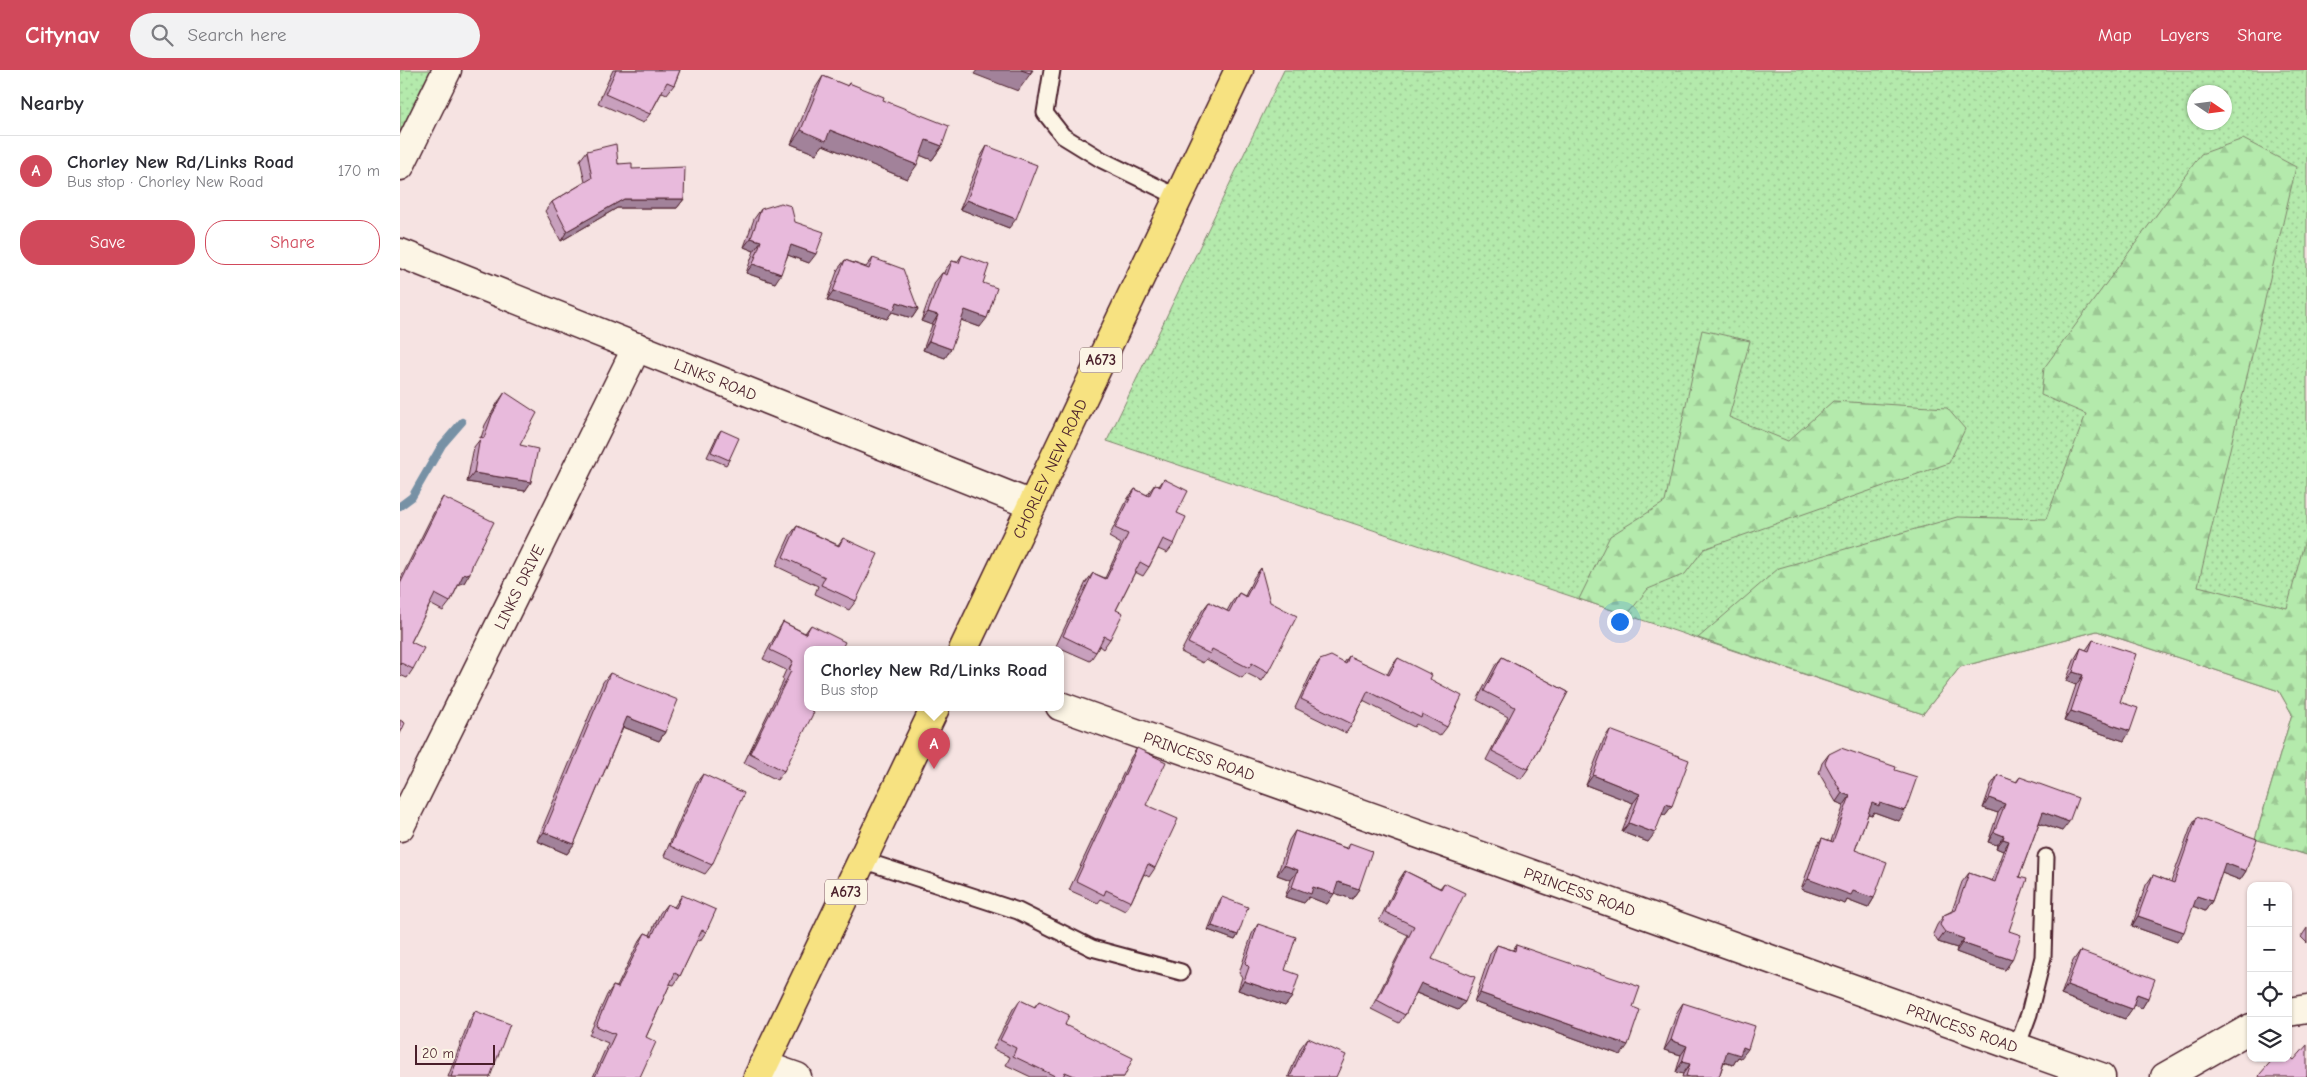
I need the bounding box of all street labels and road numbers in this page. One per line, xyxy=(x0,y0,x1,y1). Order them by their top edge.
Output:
road number: A673 xyxy=(1080,348,1122,372)
street label: LINKS ROAD xyxy=(672,355,759,404)
street label: CHORLEY NEW ROAD xyxy=(1009,396,1091,542)
street label: LINKS DRIVE xyxy=(491,542,548,632)
street label: PRINCESS ROAD xyxy=(1141,728,1257,785)
street label: PRINCESS ROAD xyxy=(1521,864,1638,920)
road number: A673 xyxy=(825,880,867,904)
street label: PRINCESS ROAD xyxy=(1904,1000,2020,1057)

